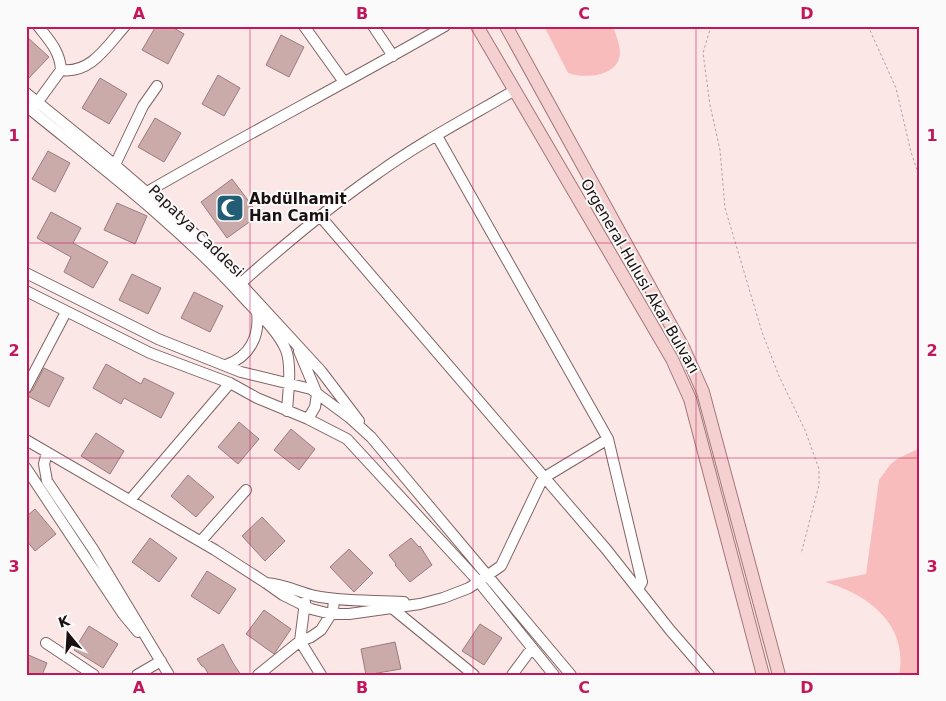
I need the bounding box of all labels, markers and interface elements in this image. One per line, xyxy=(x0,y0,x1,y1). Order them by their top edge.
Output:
text: A xyxy=(133,4,146,23)
text: B xyxy=(356,4,368,23)
text: C xyxy=(578,4,590,23)
text: D xyxy=(800,4,814,23)
text: 1 xyxy=(8,126,20,145)
text: 1 xyxy=(926,126,938,145)
street label: Orgeneral Hulusi Akar Bulvarı xyxy=(577,175,703,377)
street label: Papatya Caddesi xyxy=(145,181,247,281)
place label: Abdülhamit Han Cami xyxy=(249,190,347,225)
mosque icon: Abdülhamit Han Cami xyxy=(215,193,245,223)
text: 2 xyxy=(8,341,20,360)
text: 2 xyxy=(926,341,938,360)
text: 3 xyxy=(8,557,20,576)
text: 3 xyxy=(926,557,938,576)
north arrow xyxy=(42,608,92,658)
text: K xyxy=(56,612,73,631)
text: A xyxy=(133,678,146,697)
text: B xyxy=(356,678,368,697)
text: C xyxy=(578,678,590,697)
text: D xyxy=(800,678,814,697)

